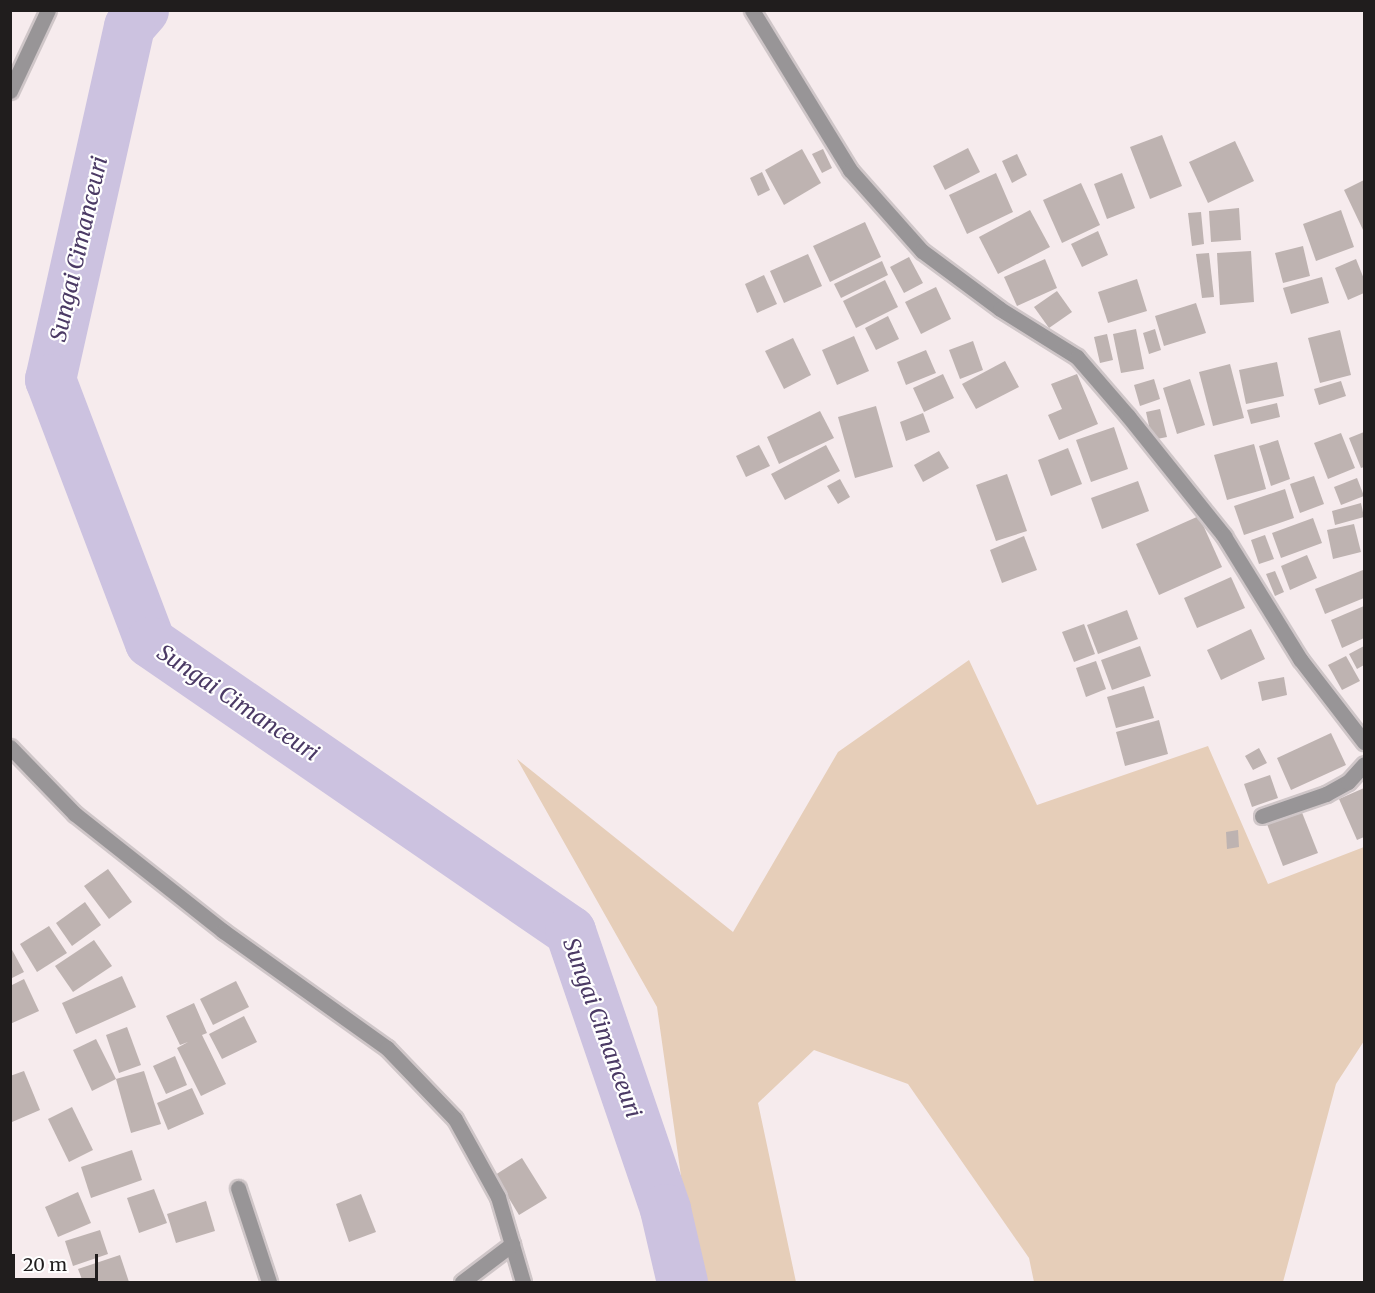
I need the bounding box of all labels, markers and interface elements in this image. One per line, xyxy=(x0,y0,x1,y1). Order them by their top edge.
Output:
water label: Sungai Cimanceuri xyxy=(45,154,113,344)
water label: Sungai Cimanceuri xyxy=(152,639,324,767)
water label: Sungai Cimanceuri xyxy=(557,935,647,1121)
scale bar xyxy=(15,1242,100,1280)
text: 20 m xyxy=(23,1253,67,1276)

